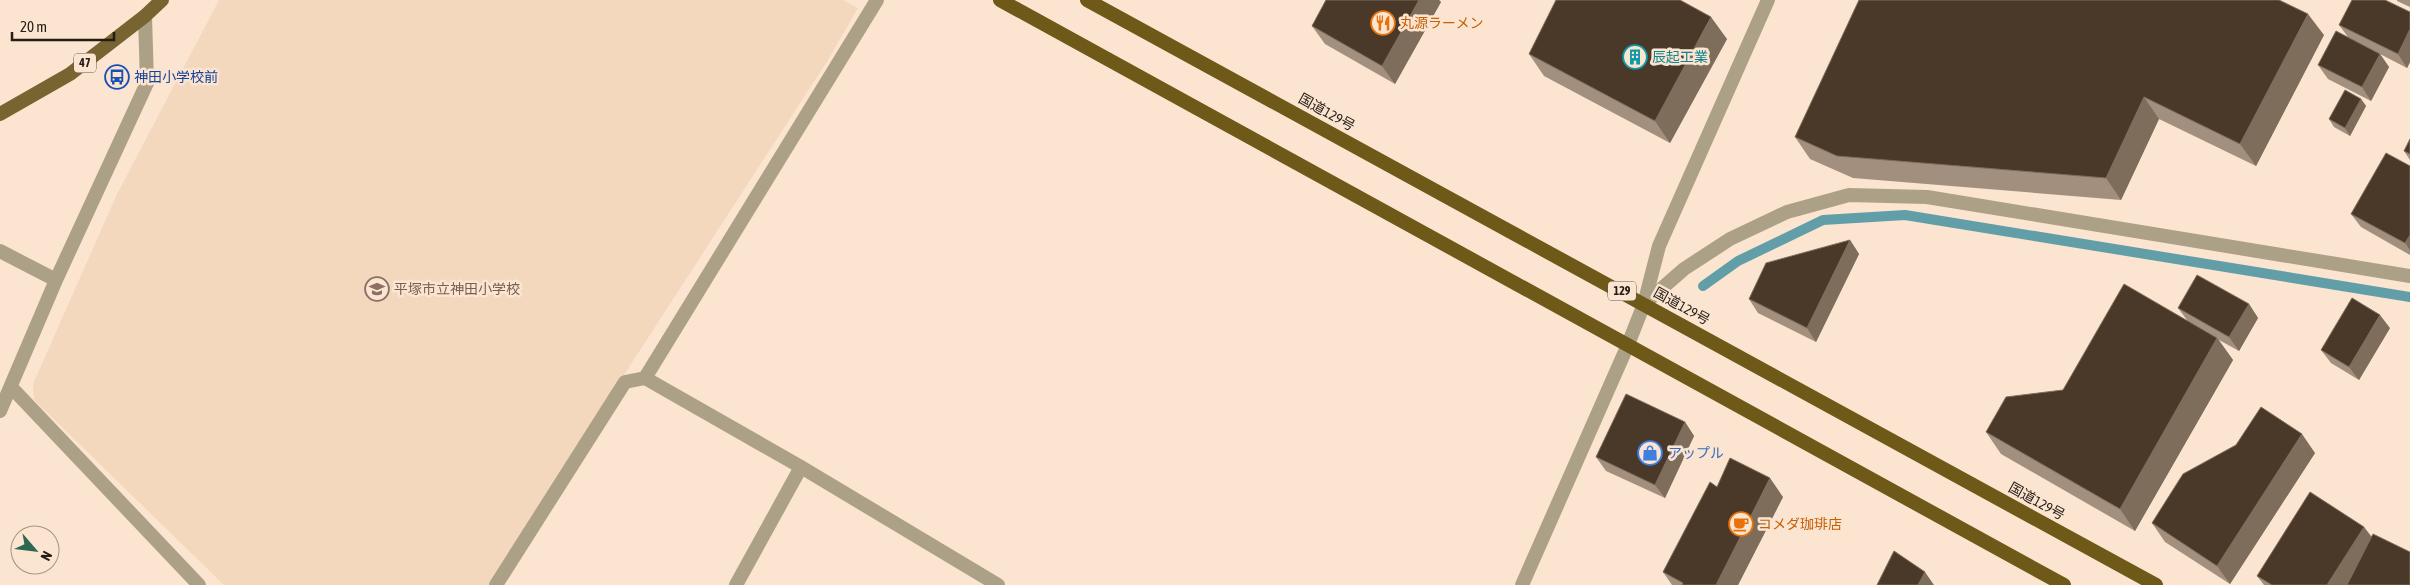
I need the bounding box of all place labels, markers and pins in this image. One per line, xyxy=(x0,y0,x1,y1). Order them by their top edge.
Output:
restaurant icon: 丸源ラーメン xyxy=(1370,10,1396,36)
place label: 丸源ラーメン xyxy=(1400,15,1483,31)
building icon: 辰起工業 xyxy=(1622,44,1648,70)
place label: 辰起工業 xyxy=(1652,49,1708,65)
bus stop icon: 神田小学校前 xyxy=(104,64,130,90)
place label: 神田小学校前 xyxy=(134,69,218,85)
school or university icon: 平塚市立神田小学校 xyxy=(364,276,390,302)
place label: 平塚市立神田小学校 xyxy=(394,281,520,297)
shop icon: アップル xyxy=(1637,440,1663,466)
place label: アップル xyxy=(1668,445,1724,461)
cafe icon: コメダ珈琲店 xyxy=(1728,511,1754,537)
place label: コメダ珈琲店 xyxy=(1758,516,1842,532)

